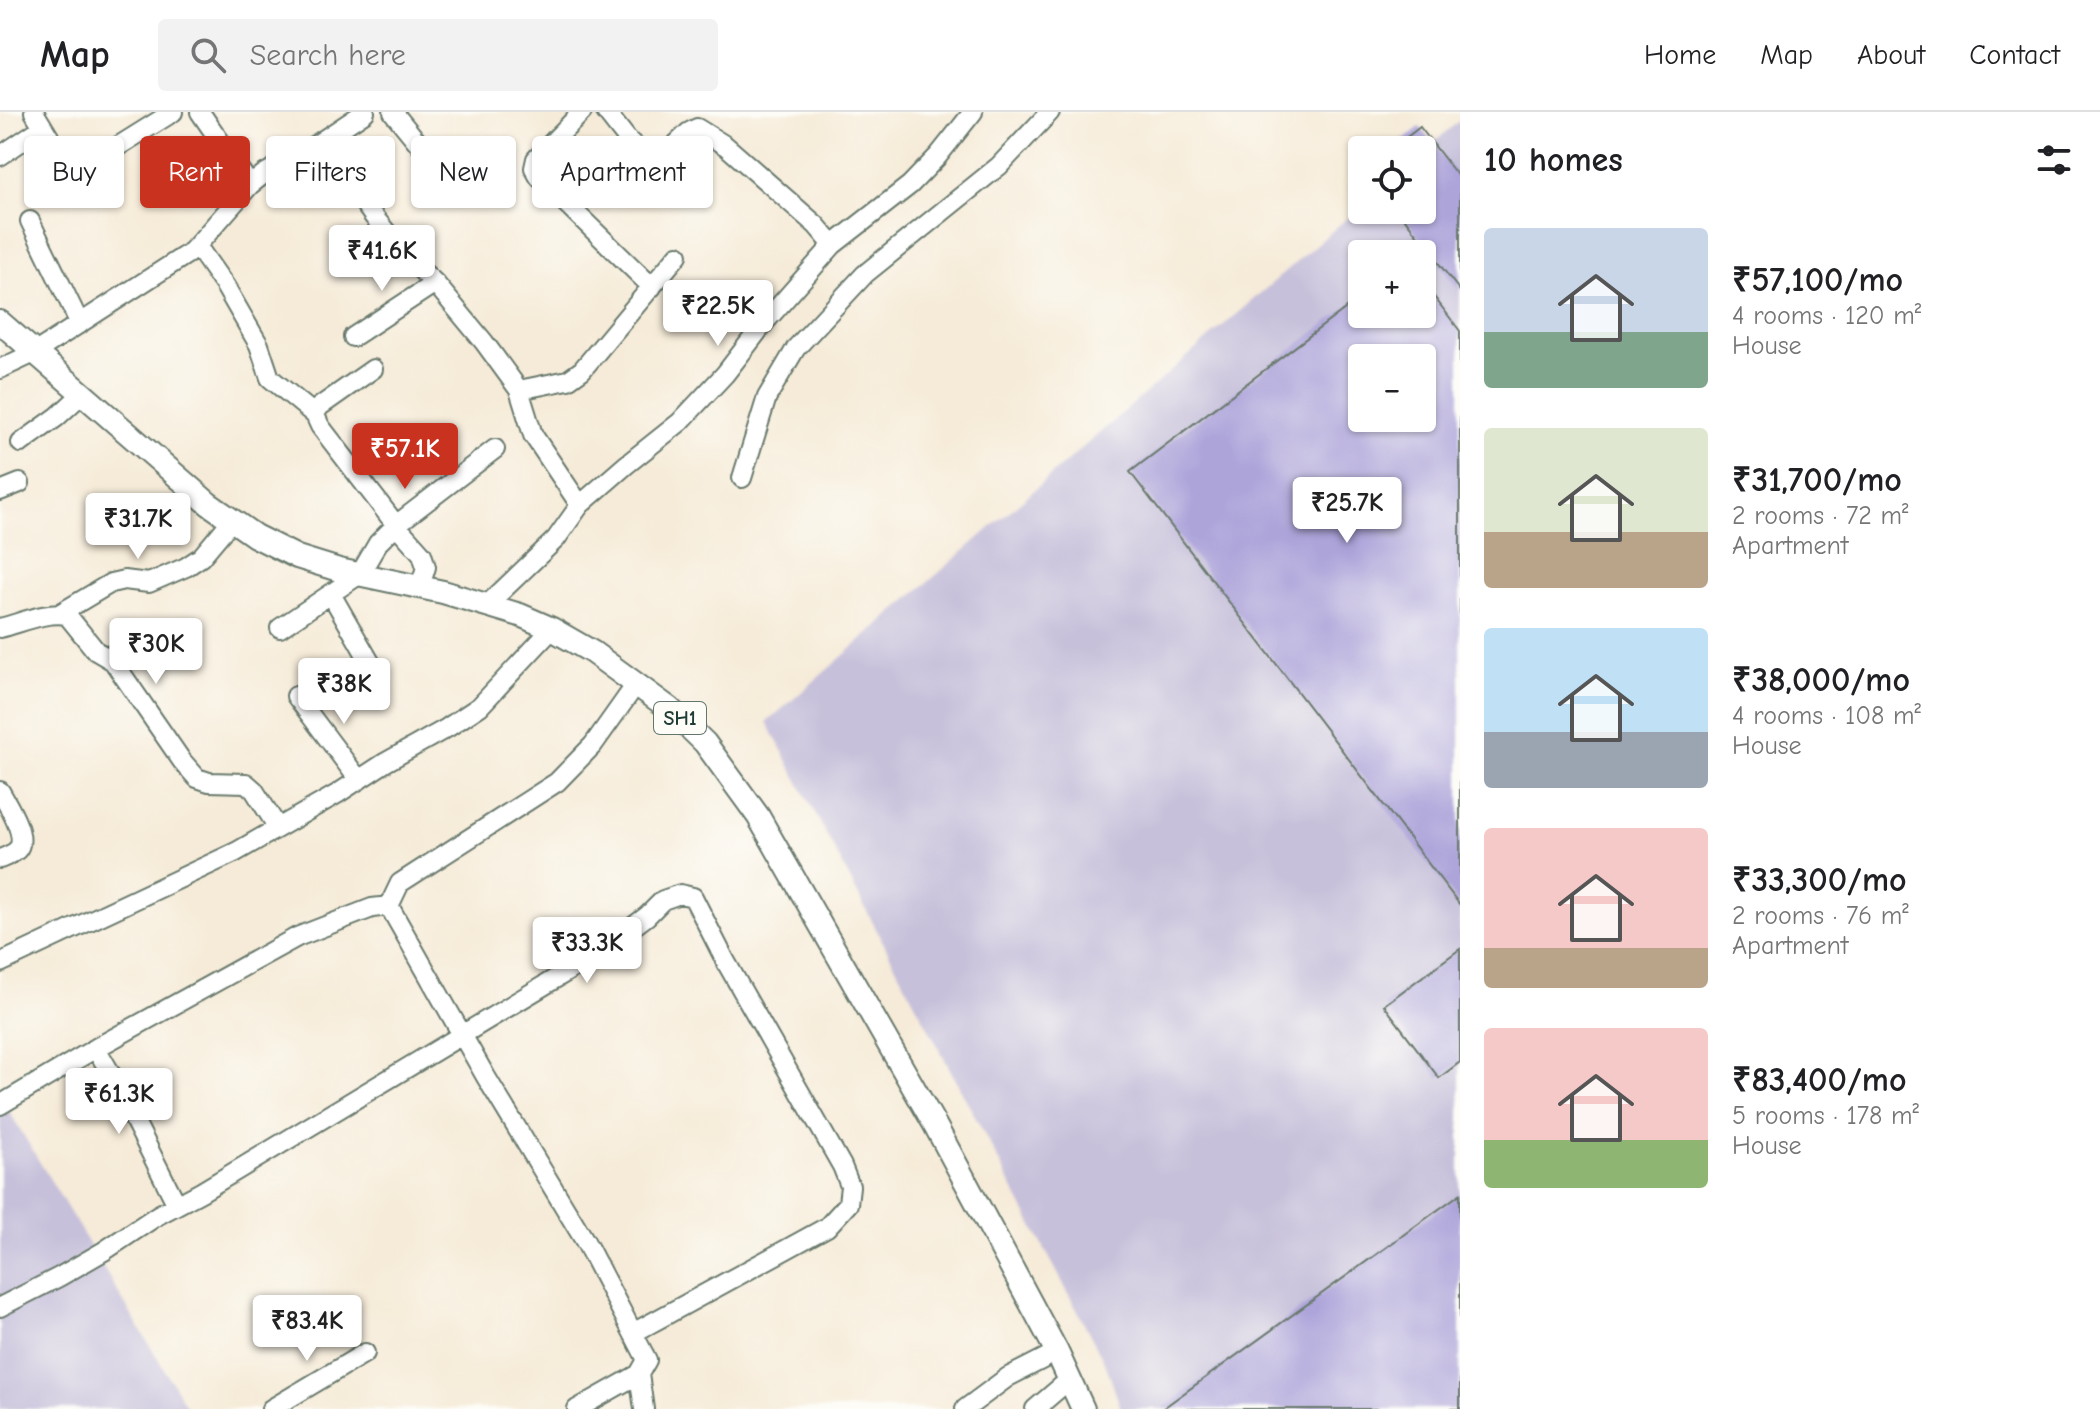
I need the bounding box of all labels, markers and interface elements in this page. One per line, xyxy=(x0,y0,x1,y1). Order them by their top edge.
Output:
search box xyxy=(158,19,718,91)
text: Map xyxy=(40,33,110,77)
icon: search xyxy=(186,33,230,77)
text: Search here xyxy=(250,38,406,73)
text: Home xyxy=(1644,39,1716,71)
text: Map xyxy=(1760,39,1813,71)
text: About xyxy=(1857,39,1925,71)
text: Contact xyxy=(1969,39,2060,71)
chip: Buy xyxy=(24,136,124,208)
chip: Rent xyxy=(140,136,250,208)
chip: Filters xyxy=(266,136,395,208)
chip: New xyxy=(411,136,516,208)
chip: Apartment xyxy=(532,136,713,208)
map controls xyxy=(1348,136,1436,432)
button: locate xyxy=(1348,136,1436,224)
icon: filters xyxy=(2032,138,2076,182)
text: 10 homes xyxy=(1484,140,1623,180)
pin: ₹41.6K xyxy=(317,225,447,293)
text: ₹41.6K xyxy=(347,236,417,266)
button: + xyxy=(1348,240,1436,328)
icon: home xyxy=(1548,260,1644,356)
text: ₹57,100/mo xyxy=(1732,260,1903,300)
pin: ₹22.5K xyxy=(653,280,783,348)
text: ₹22.5K xyxy=(681,291,755,321)
text: 4 rooms · 120 m² xyxy=(1732,301,1921,331)
text: House xyxy=(1732,331,1802,361)
button: − xyxy=(1348,344,1436,432)
pin: ₹57.1K xyxy=(340,423,470,491)
text: ₹57.1K xyxy=(370,434,440,464)
icon: home xyxy=(1548,460,1644,556)
text: ₹31,700/mo xyxy=(1732,460,1902,500)
pin: ₹25.7K xyxy=(1282,477,1412,545)
text: ₹25.7K xyxy=(1311,488,1383,518)
pin: ₹31.7K xyxy=(73,493,203,561)
text: 2 rooms · 72 m² xyxy=(1732,501,1909,531)
text: ₹31.7K xyxy=(104,504,172,534)
text: Apartment xyxy=(1732,531,1848,561)
pin: ₹30K xyxy=(109,618,203,686)
text: ₹30K xyxy=(127,629,185,659)
pin: ₹38K xyxy=(297,658,391,726)
icon: home xyxy=(1548,660,1644,756)
text: ₹38,000/mo xyxy=(1732,660,1910,700)
text: ₹38K xyxy=(316,669,372,699)
text: 4 rooms · 108 m² xyxy=(1732,701,1921,731)
road number: SH1 xyxy=(654,702,706,734)
text: House xyxy=(1732,731,1802,761)
icon: home xyxy=(1548,860,1644,956)
text: ₹33,300/mo xyxy=(1732,860,1907,900)
text: 2 rooms · 76 m² xyxy=(1732,901,1909,931)
pin: ₹33.3K xyxy=(522,917,652,985)
text: ₹33.3K xyxy=(551,928,623,958)
text: Apartment xyxy=(1732,931,1848,961)
icon: home xyxy=(1548,1060,1644,1156)
text: ₹83,400/mo xyxy=(1732,1060,1907,1100)
pin: ₹61.3K xyxy=(54,1068,184,1136)
text: ₹61.3K xyxy=(84,1079,154,1109)
text: 5 rooms · 178 m² xyxy=(1732,1101,1919,1131)
text: House xyxy=(1732,1131,1802,1161)
pin: ₹83.4K xyxy=(242,1295,372,1363)
text: ₹83.4K xyxy=(271,1306,343,1336)

